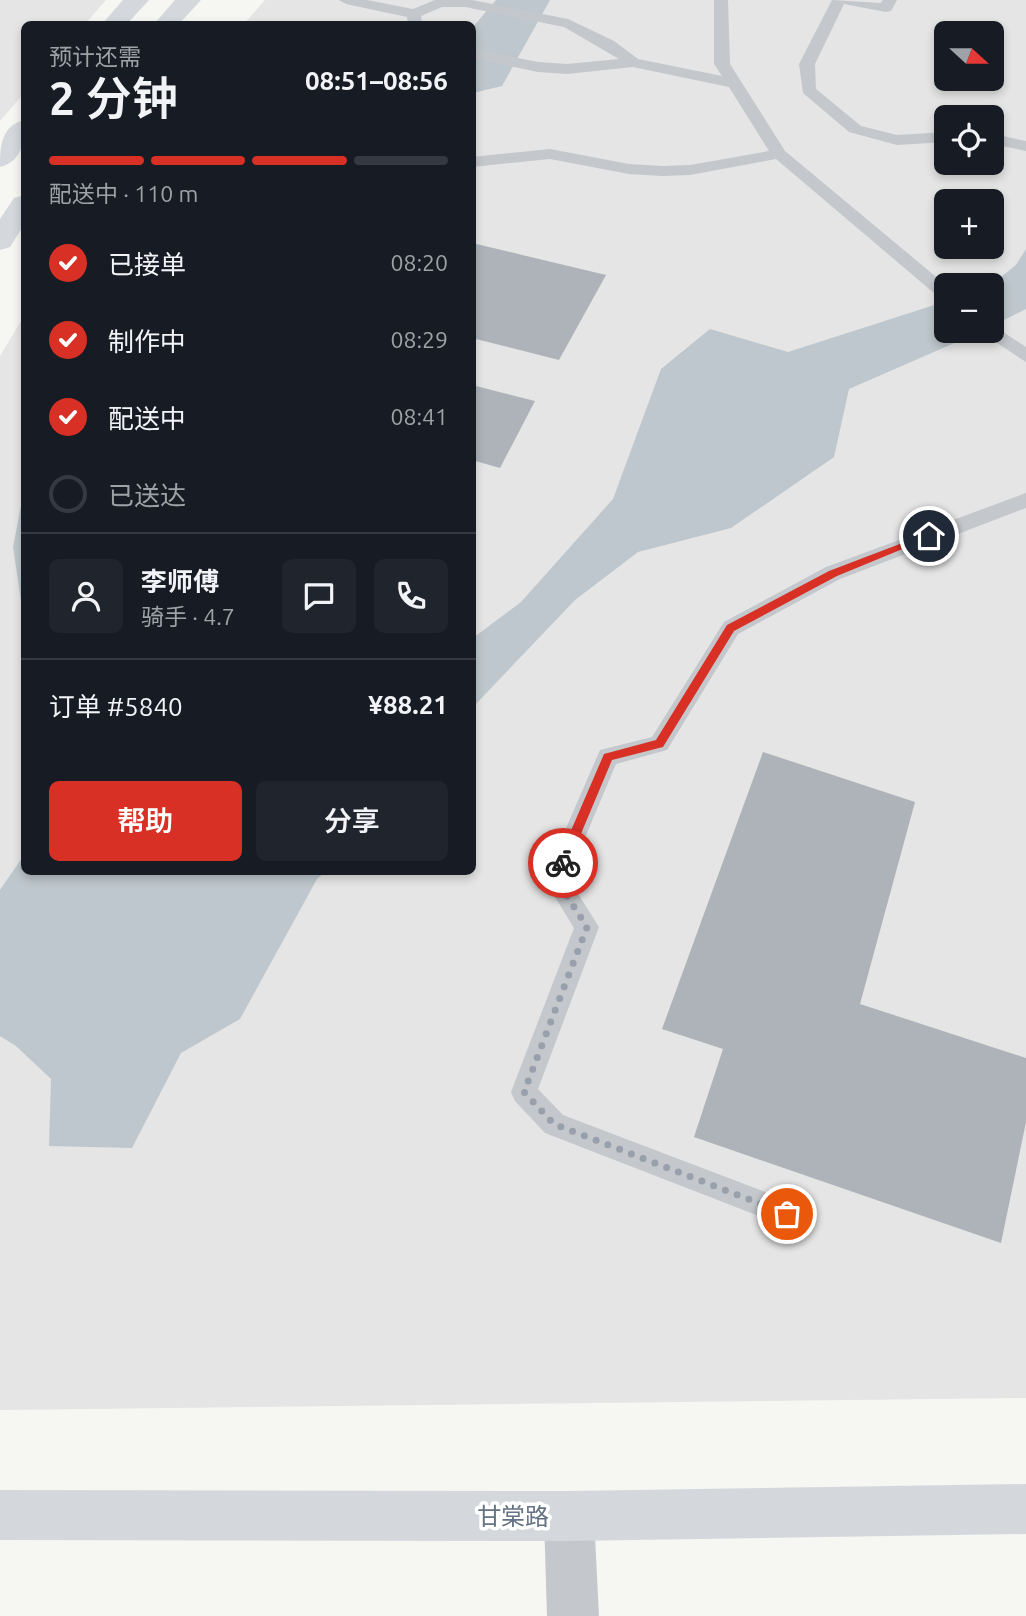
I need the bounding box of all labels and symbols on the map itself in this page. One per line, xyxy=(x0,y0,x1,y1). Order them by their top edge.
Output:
north arrow xyxy=(934,21,1004,91)
pin xyxy=(899,506,959,566)
courier xyxy=(528,828,598,898)
pin xyxy=(757,1184,817,1244)
street label: 甘棠路 xyxy=(477,1503,549,1530)

